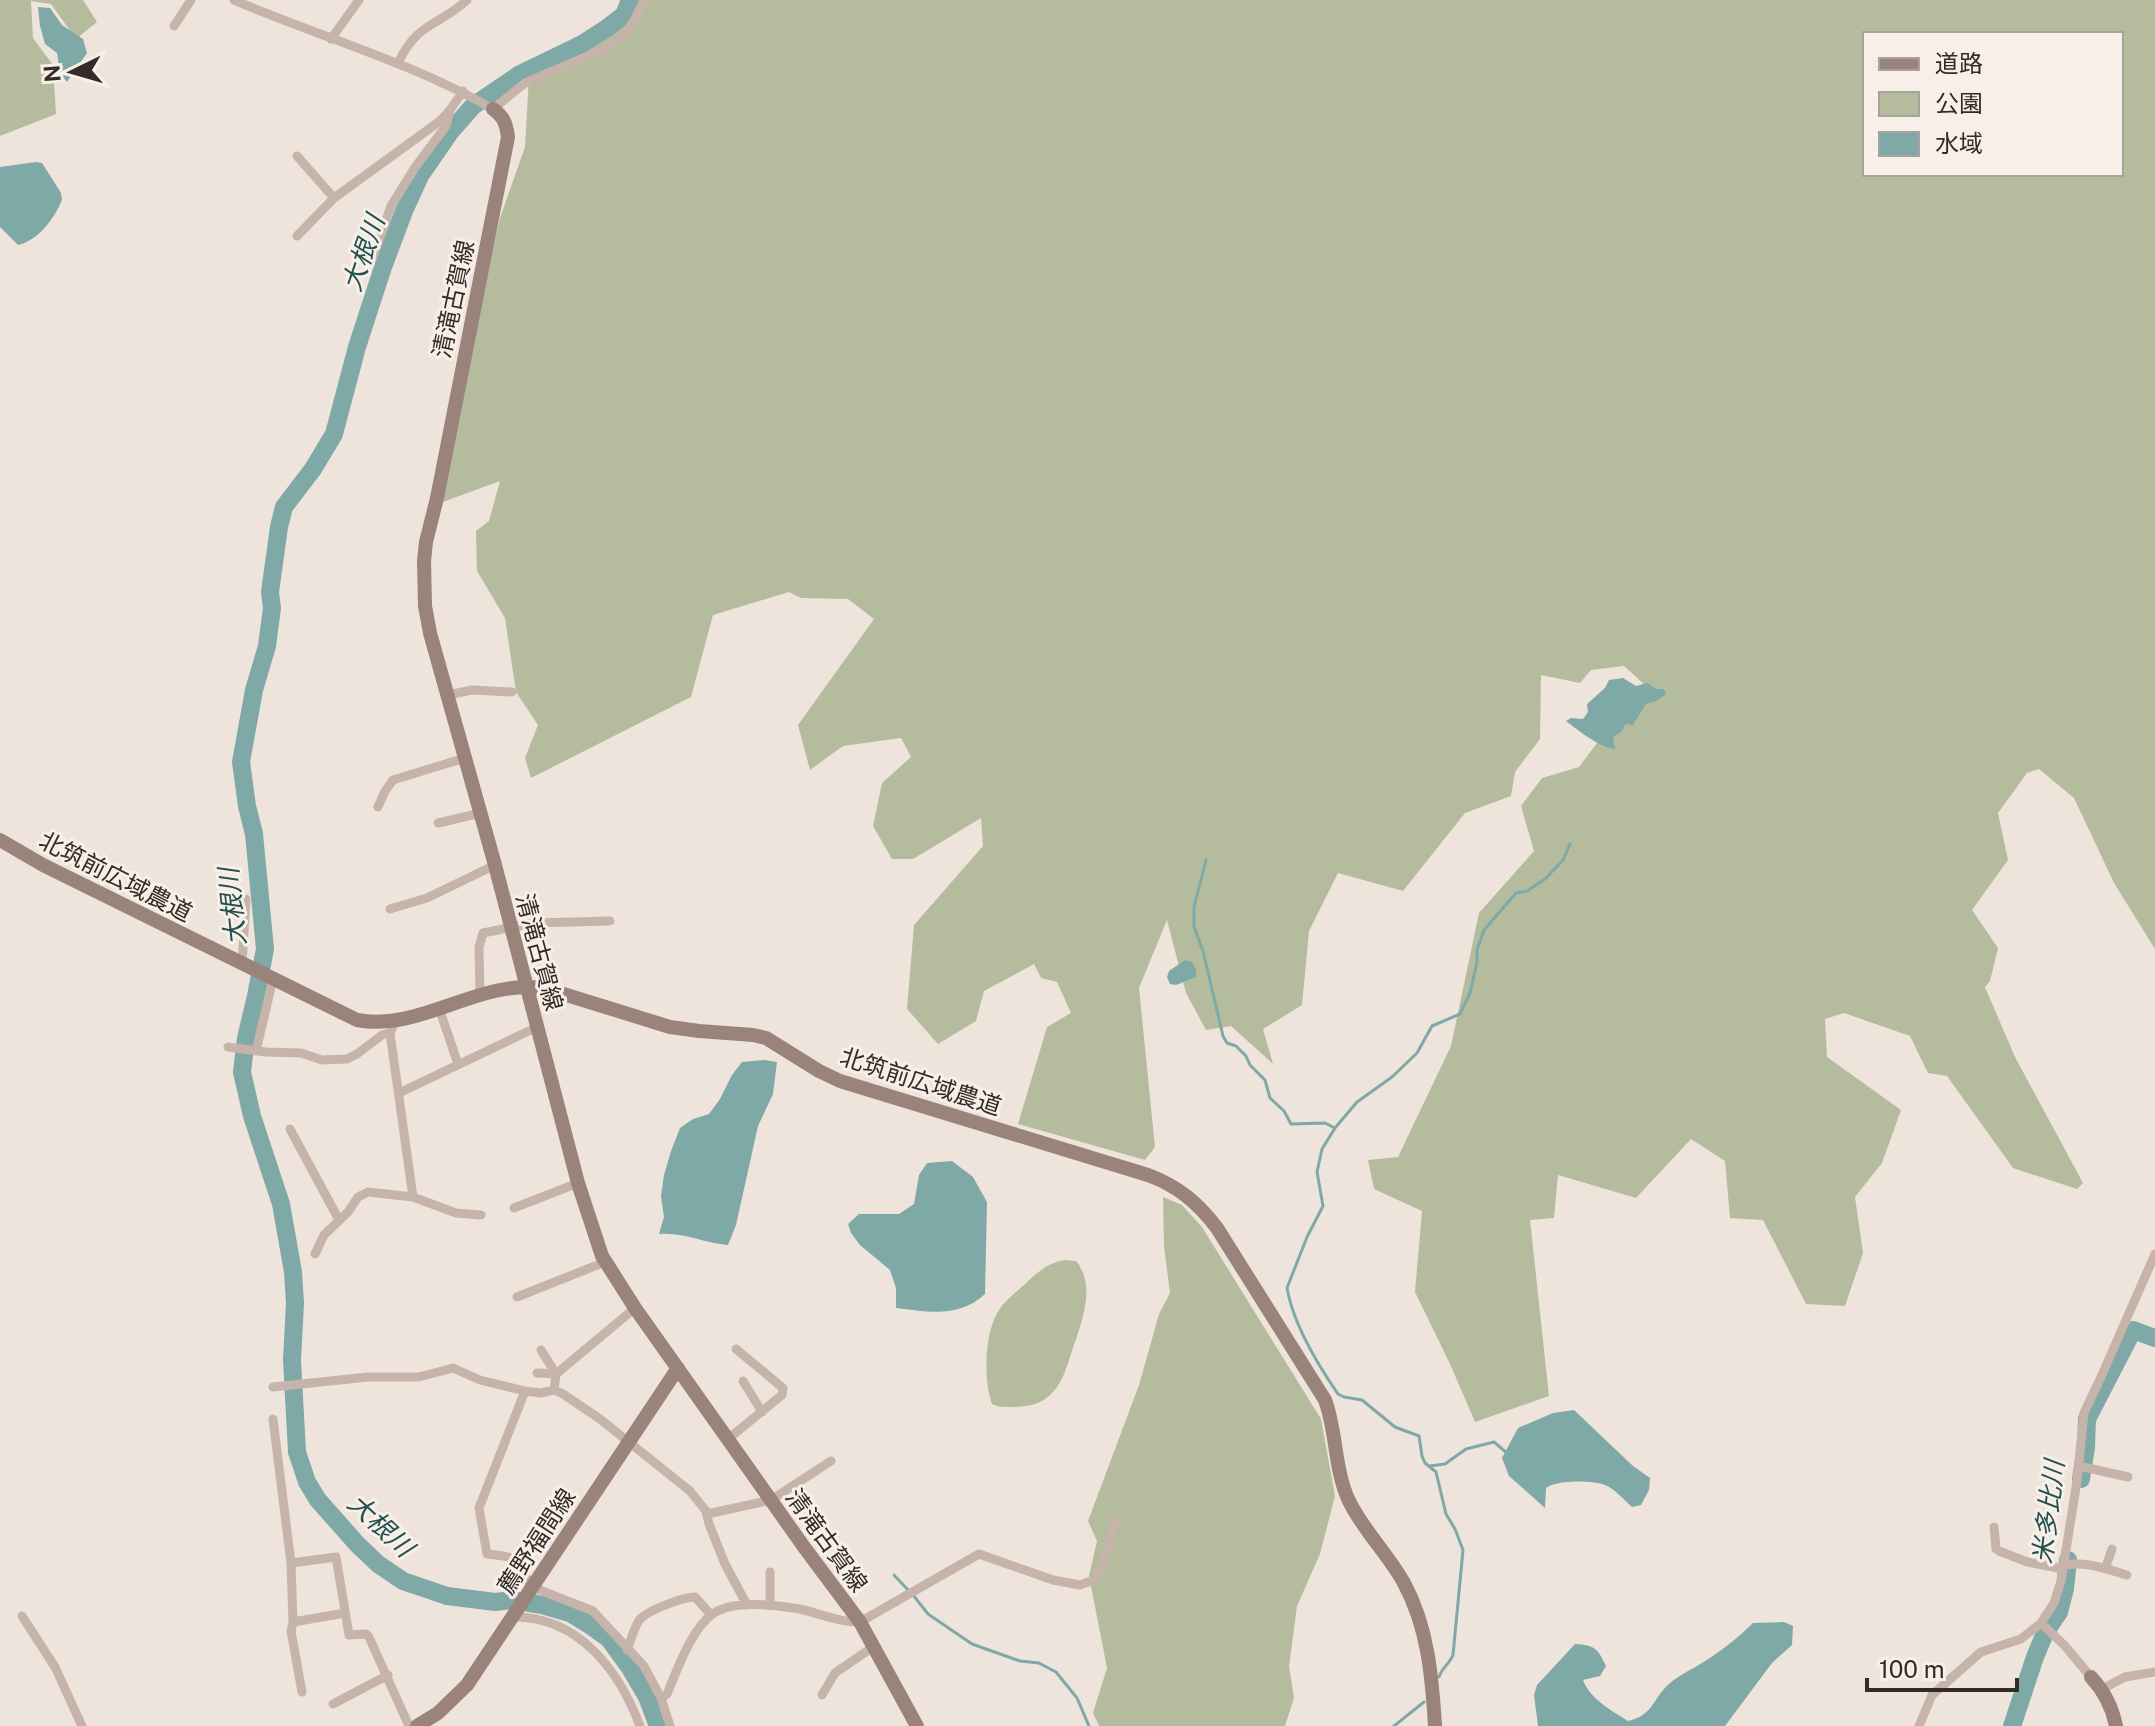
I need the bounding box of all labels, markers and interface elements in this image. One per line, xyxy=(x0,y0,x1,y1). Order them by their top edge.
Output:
north arrow xyxy=(32,32,112,112)
legend xyxy=(1863,32,2123,176)
text: 道路 xyxy=(1935,49,1983,77)
text: N xyxy=(38,64,66,83)
text: 公園 xyxy=(1935,89,1983,117)
text: 水域 xyxy=(1935,129,1983,157)
water label: 大根川 xyxy=(336,208,391,295)
street label: 清滝古賀線 xyxy=(427,237,479,361)
street label: 北筑前広域農道 xyxy=(35,825,197,927)
water label: 大根川 xyxy=(212,864,251,947)
street label: 清滝古賀線 xyxy=(511,890,569,1014)
street label: 北筑前広域農道 xyxy=(837,1042,1005,1120)
water label: 米多比川 xyxy=(2026,1456,2070,1566)
street label: 薦野福間線 xyxy=(492,1483,580,1599)
street label: 清滝古賀線 xyxy=(780,1483,874,1597)
water label: 大根川 xyxy=(342,1487,422,1565)
scale bar xyxy=(1867,1642,2017,1692)
text: 100 m xyxy=(1879,1655,1945,1683)

